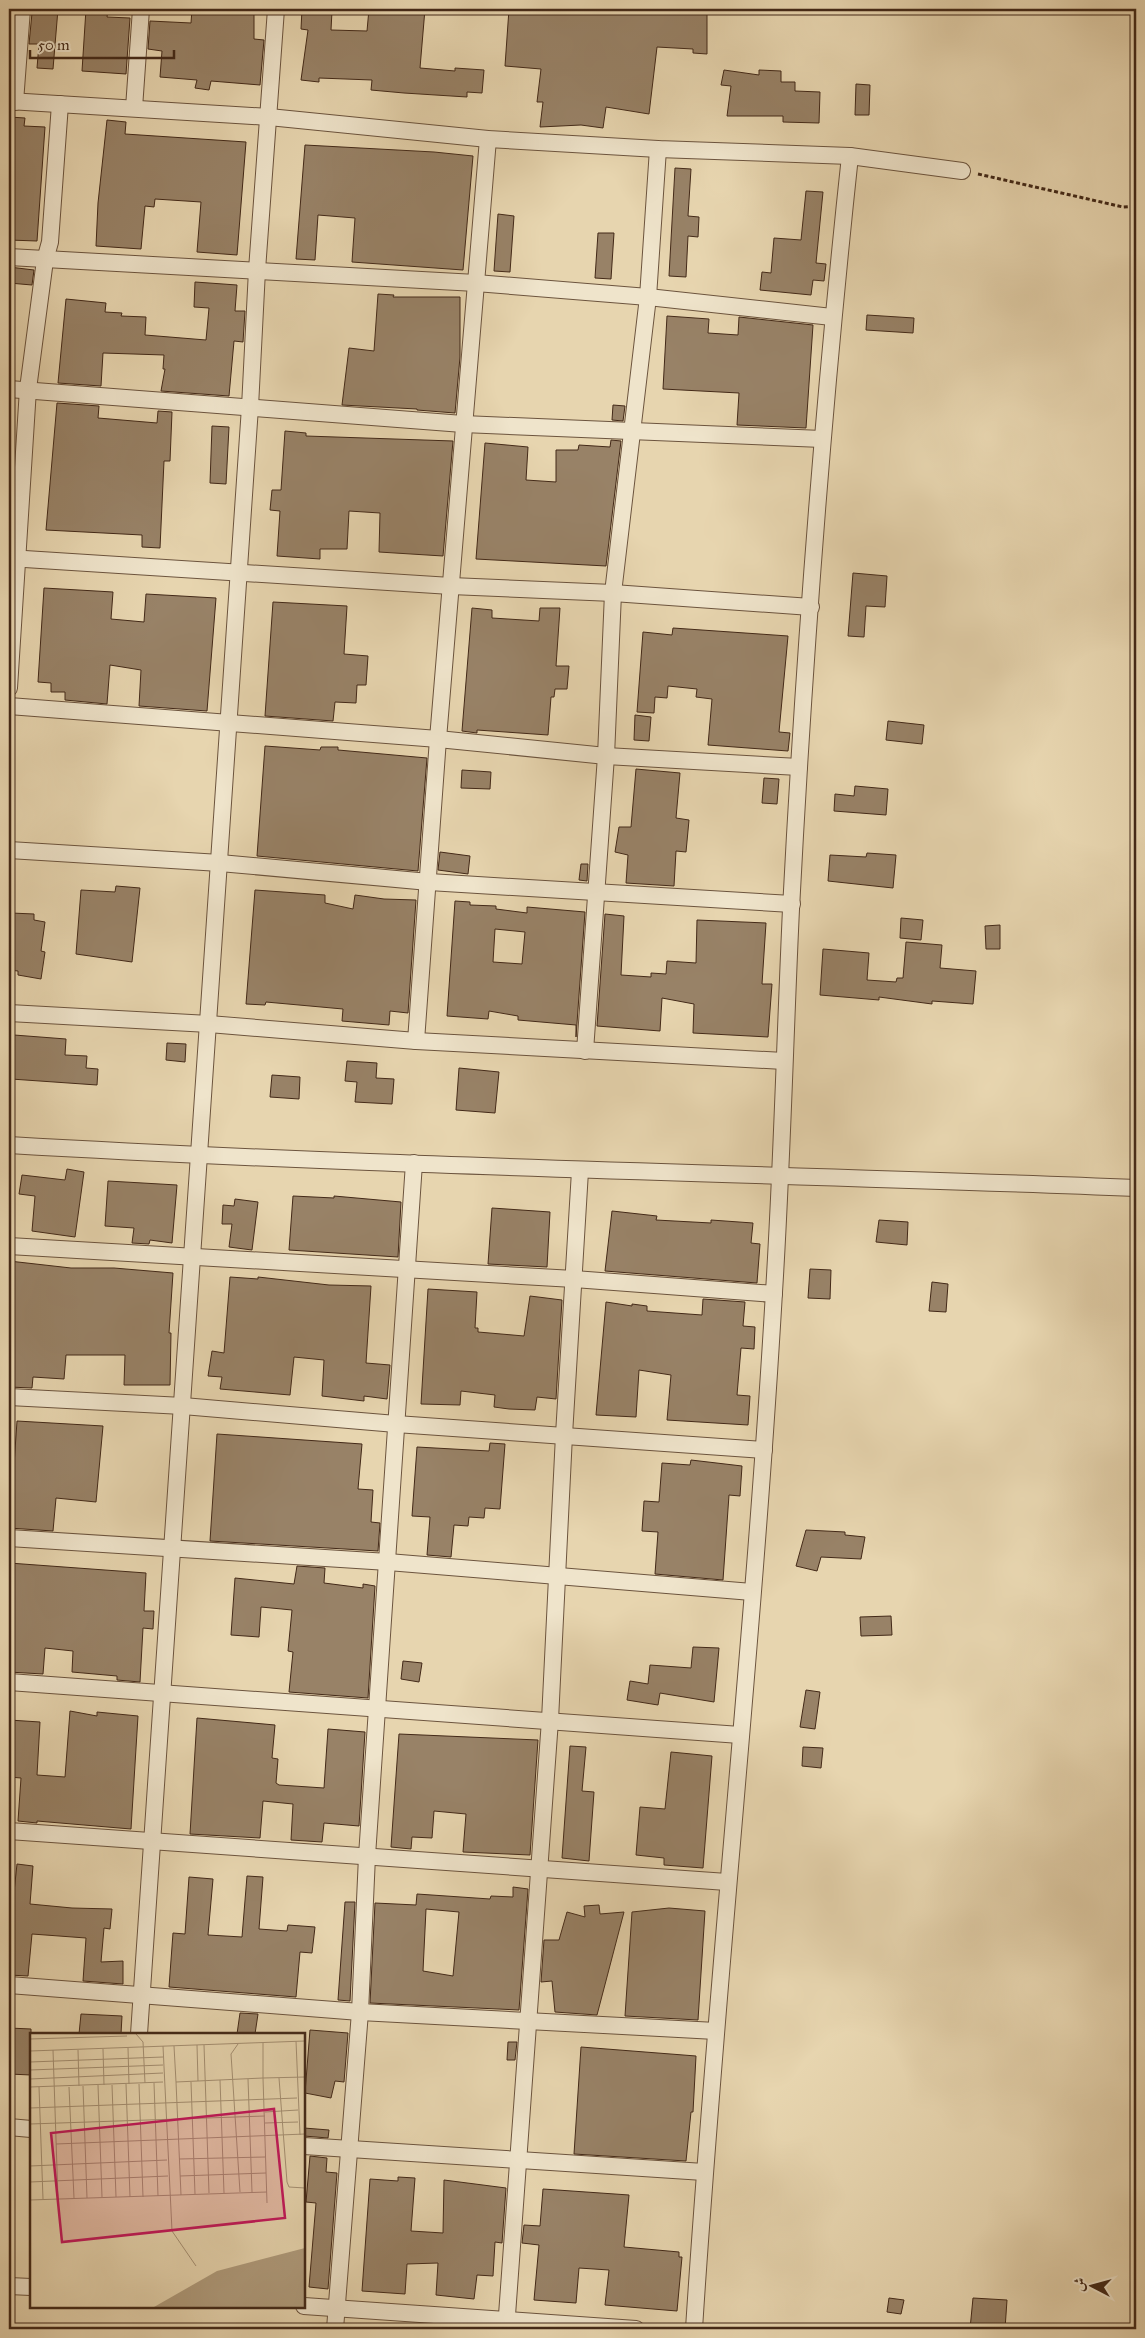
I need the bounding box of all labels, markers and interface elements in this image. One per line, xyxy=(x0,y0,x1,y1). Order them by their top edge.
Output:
scale bar xyxy=(30,28,174,60)
text: 50 m xyxy=(38,36,70,54)
inset map xyxy=(30,2033,305,2308)
north arrow xyxy=(1068,2260,1118,2310)
text: ش xyxy=(1070,2277,1089,2292)

